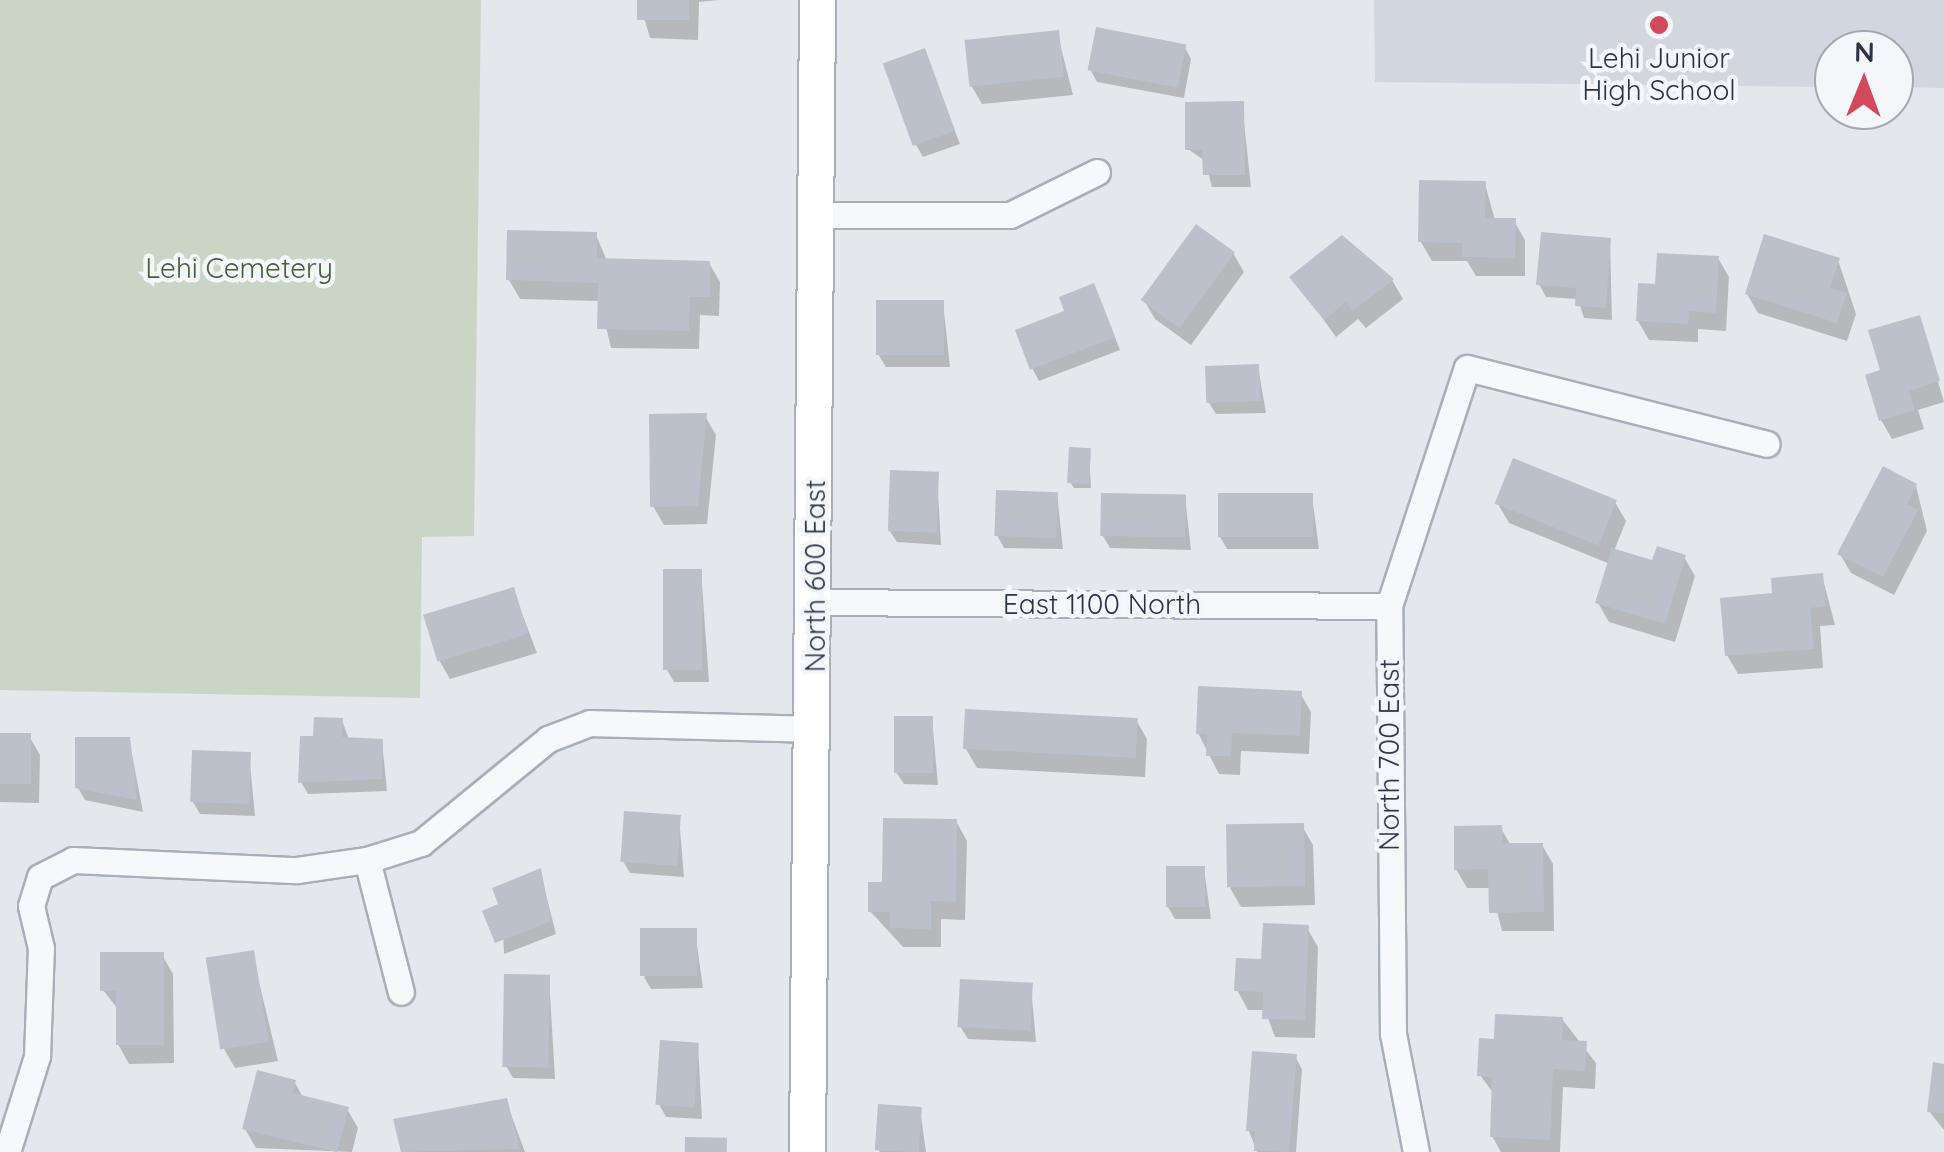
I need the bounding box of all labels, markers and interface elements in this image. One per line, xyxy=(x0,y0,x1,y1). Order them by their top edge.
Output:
marker: Lehi Junior High School xyxy=(1648,14,1670,36)
north arrow xyxy=(1814,30,1914,130)
text: N xyxy=(1854,34,1875,69)
place label: Lehi Junior High School xyxy=(1582,41,1736,107)
park label: Lehi Cemetery xyxy=(145,251,333,285)
street label: North 600 East xyxy=(798,480,832,672)
street label: East 1100 North xyxy=(1003,587,1201,621)
street label: North 700 East xyxy=(1372,659,1406,851)

